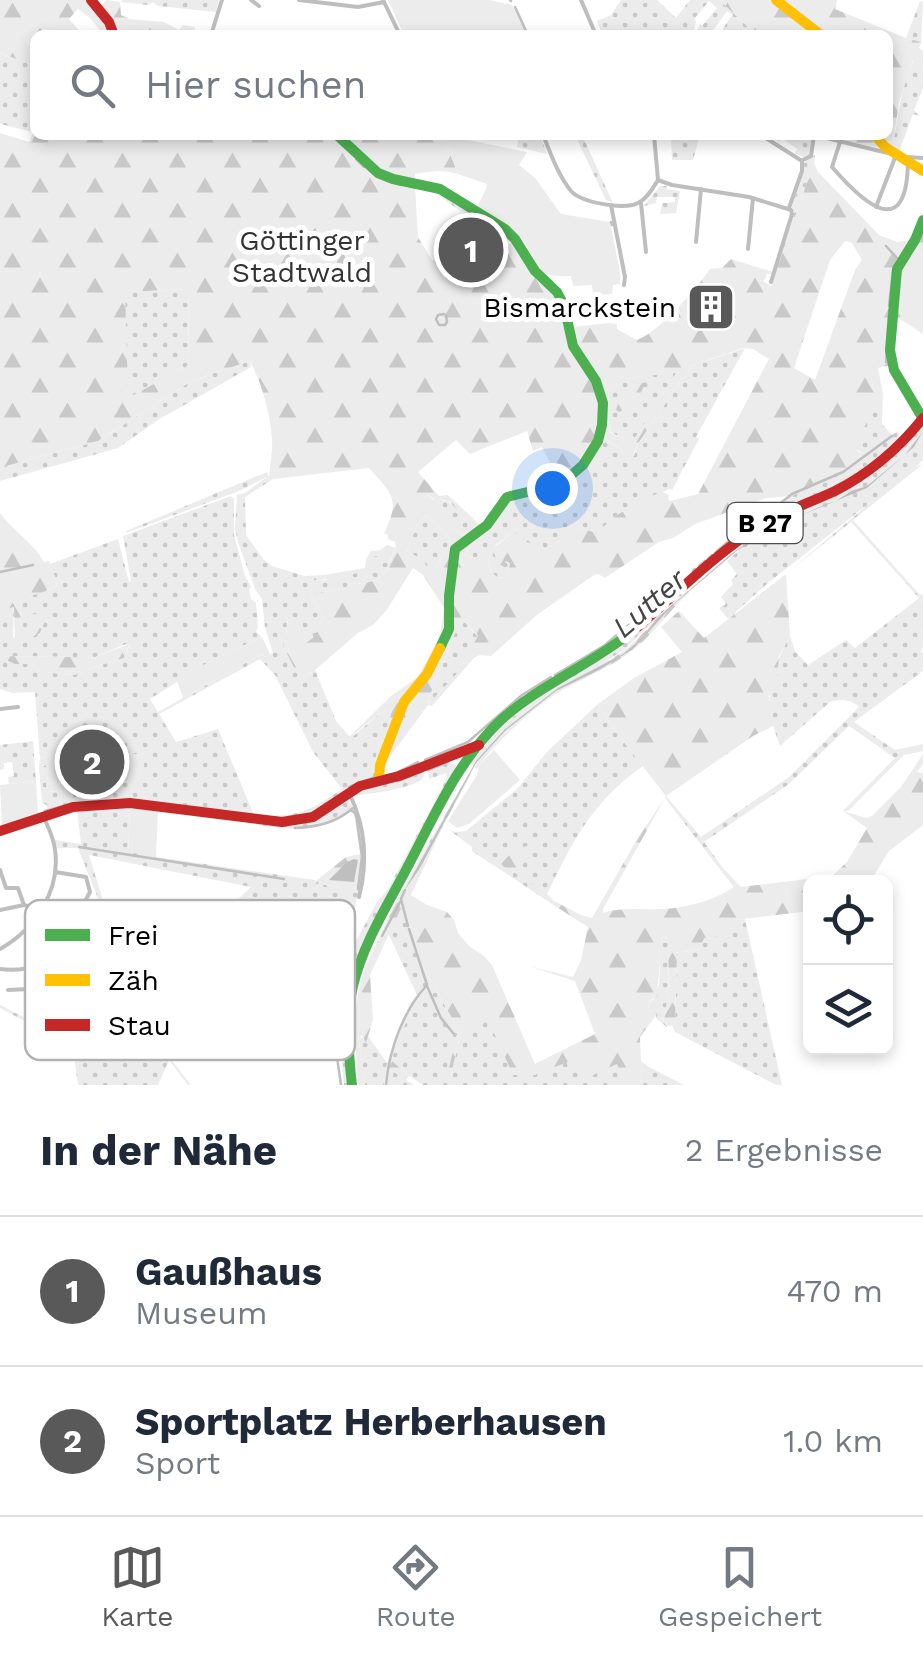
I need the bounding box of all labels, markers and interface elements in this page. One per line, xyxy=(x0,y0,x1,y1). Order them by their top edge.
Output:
search box xyxy=(30,30,893,140)
icon: search xyxy=(65,58,120,113)
text: Hier suchen xyxy=(145,63,366,107)
pin: 1 xyxy=(438,212,504,288)
park label: Göttinger Stadtwald xyxy=(232,224,372,289)
building icon: Bismarckstein xyxy=(685,281,737,333)
place label: Bismarckstein xyxy=(483,291,676,324)
your location xyxy=(527,463,578,514)
road number: B 27 xyxy=(728,503,802,543)
water label: Lutter xyxy=(605,561,694,644)
pin: 2 xyxy=(59,724,124,800)
map controls xyxy=(803,875,893,1055)
button: locate xyxy=(803,875,893,965)
legend xyxy=(25,900,355,1060)
text: Frei xyxy=(108,919,159,952)
text: Zäh xyxy=(108,964,159,997)
button: layers xyxy=(803,965,893,1055)
text: Stau xyxy=(108,1009,171,1042)
text: In der Nähe xyxy=(40,1126,277,1175)
text: 2 Ergebnisse xyxy=(685,1131,883,1169)
text: Gaußhaus xyxy=(135,1250,322,1294)
text: 1 xyxy=(66,1272,79,1310)
text: 470 m xyxy=(786,1272,883,1310)
text: Museum xyxy=(135,1294,267,1332)
text: Sportplatz Herberhausen xyxy=(135,1400,607,1444)
text: 2 xyxy=(63,1422,82,1460)
text: 1.0 km xyxy=(783,1422,883,1460)
text: Sport xyxy=(135,1444,220,1482)
tab: Karte xyxy=(101,1540,173,1633)
tab: Route xyxy=(376,1540,456,1633)
tab: Gespeichert xyxy=(658,1540,822,1633)

